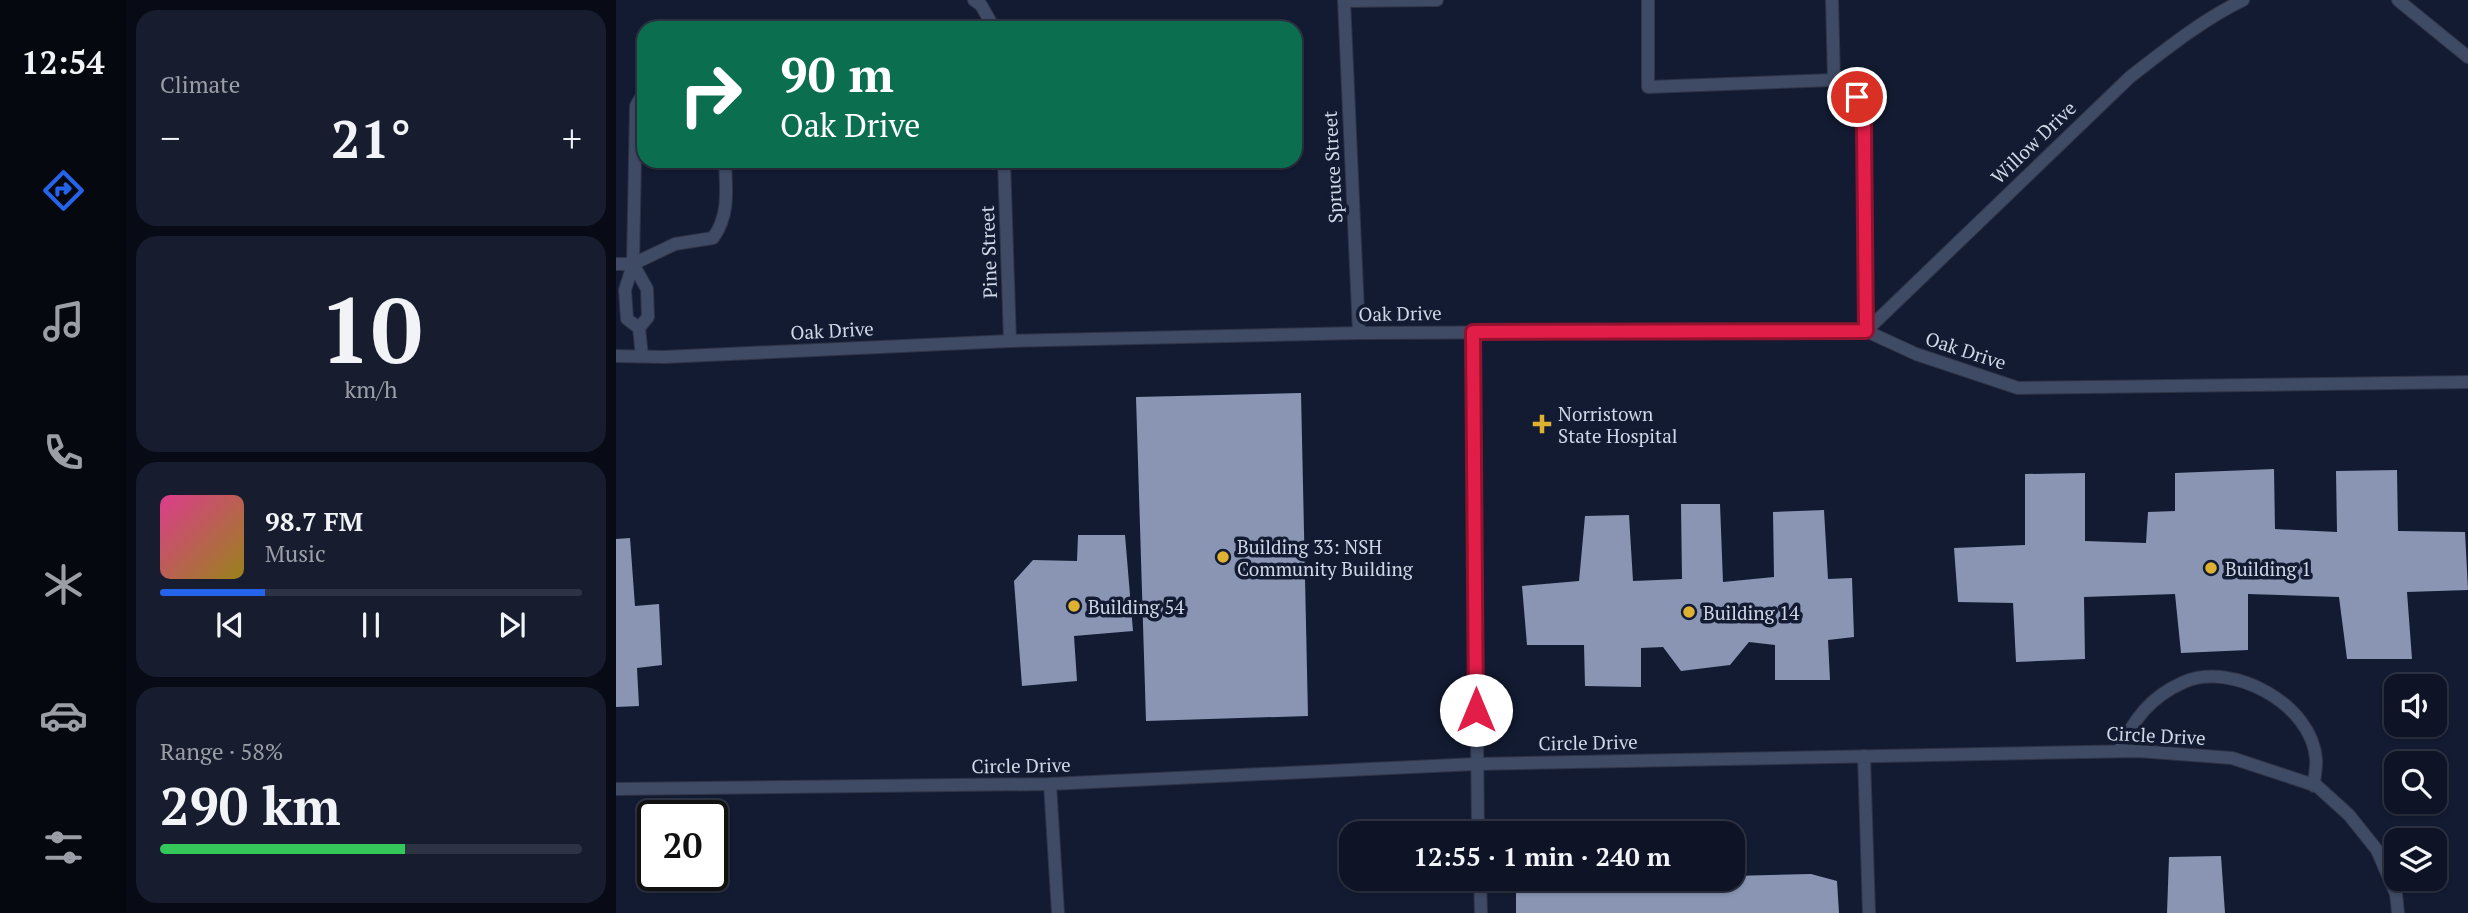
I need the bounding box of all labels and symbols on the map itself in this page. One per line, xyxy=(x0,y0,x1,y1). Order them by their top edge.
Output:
pin xyxy=(1827,67,1887,127)
street label: Willow Drive xyxy=(1985,95,2081,189)
street label: Spruce Street xyxy=(1317,110,1347,224)
street label: Pine Street xyxy=(974,205,1002,299)
street label: Oak Drive xyxy=(1358,300,1442,326)
street label: Oak Drive xyxy=(790,315,874,345)
street label: Oak Drive xyxy=(1922,325,2010,375)
place label: Norristown State Hospital xyxy=(1558,401,1677,448)
marker: Norristown State Hospital xyxy=(1532,414,1552,434)
place label: Building 33: NSH Community Building xyxy=(1237,534,1414,581)
marker: Building 33: NSH Community Building xyxy=(1215,549,1231,565)
place label: Building 1 xyxy=(2225,556,2311,581)
marker: Building 1 xyxy=(2203,560,2219,576)
place label: Building 54 xyxy=(1088,594,1185,619)
marker: Building 54 xyxy=(1066,598,1082,614)
place label: Building 14 xyxy=(1703,600,1800,625)
marker: Building 14 xyxy=(1681,604,1697,620)
position arrow xyxy=(1439,673,1513,747)
street label: Circle Drive xyxy=(2106,720,2206,750)
street label: Circle Drive xyxy=(1538,729,1638,755)
street label: Circle Drive xyxy=(971,752,1071,778)
speed limit sign: 20 xyxy=(637,800,728,891)

